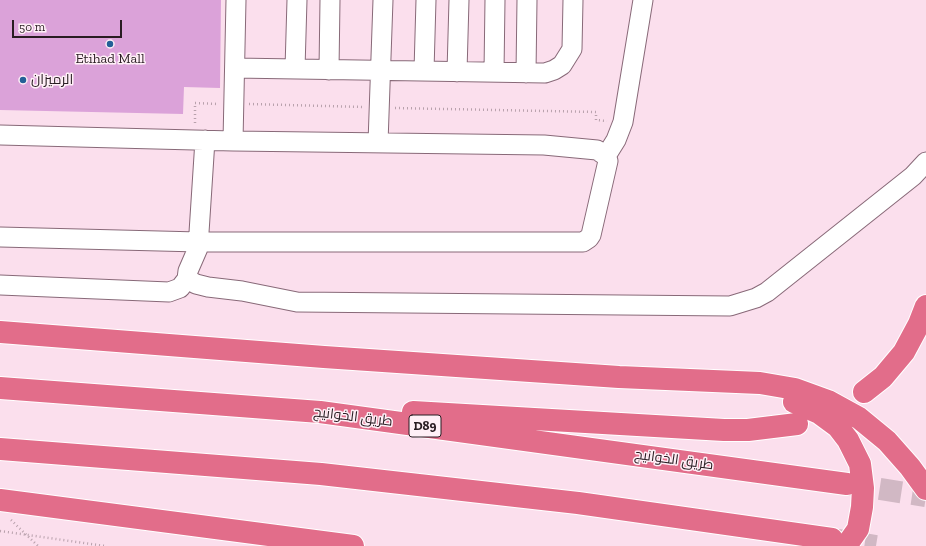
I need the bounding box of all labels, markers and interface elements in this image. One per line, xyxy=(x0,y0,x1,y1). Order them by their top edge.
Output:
scale bar xyxy=(14,12,124,38)
text: 50 m xyxy=(19,20,45,34)
marker: Etihad Mall xyxy=(105,39,115,49)
place label: Etihad Mall xyxy=(75,51,145,67)
place label: الرميزان xyxy=(31,72,73,88)
marker: الرميزان xyxy=(18,75,28,85)
street label: طريق الخوانيج xyxy=(312,404,394,430)
road number: D89 xyxy=(409,415,441,437)
street label: طريق الخوانيج xyxy=(633,446,715,474)

